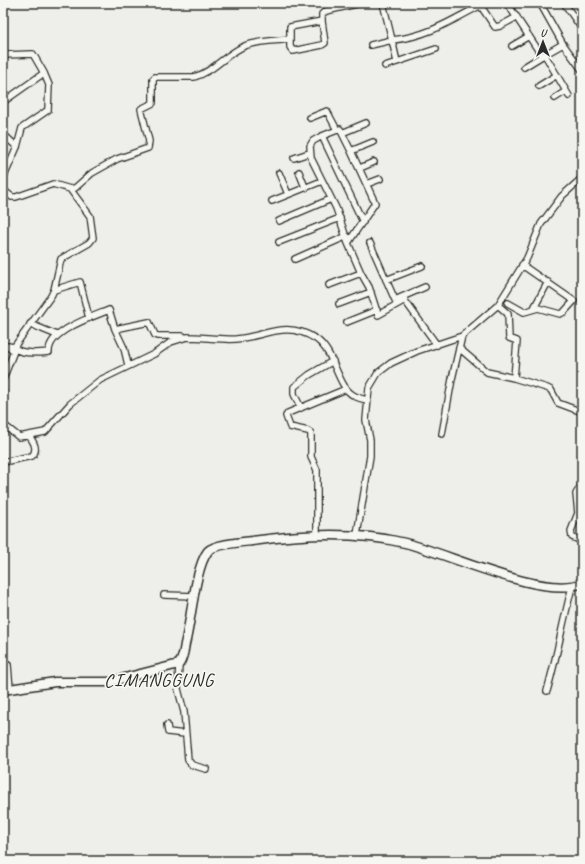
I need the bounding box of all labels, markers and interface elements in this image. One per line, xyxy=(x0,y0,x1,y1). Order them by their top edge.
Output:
north arrow xyxy=(523,22,563,62)
text: U xyxy=(540,25,548,39)
district label: CIMANGGUNG xyxy=(104,668,216,692)

